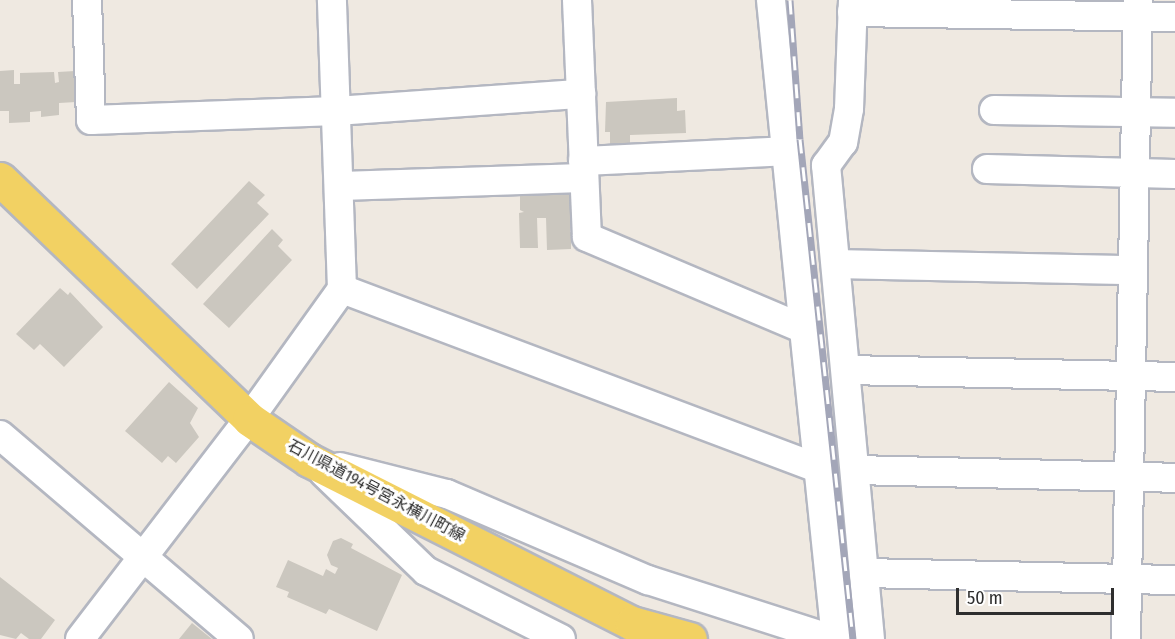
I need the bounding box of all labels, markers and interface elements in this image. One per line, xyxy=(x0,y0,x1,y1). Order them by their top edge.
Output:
street label: 石川県道194号宮永横川町線 xyxy=(284,436,468,546)
scale bar xyxy=(959,576,1116,614)
text: 50 m xyxy=(967,587,1003,609)

